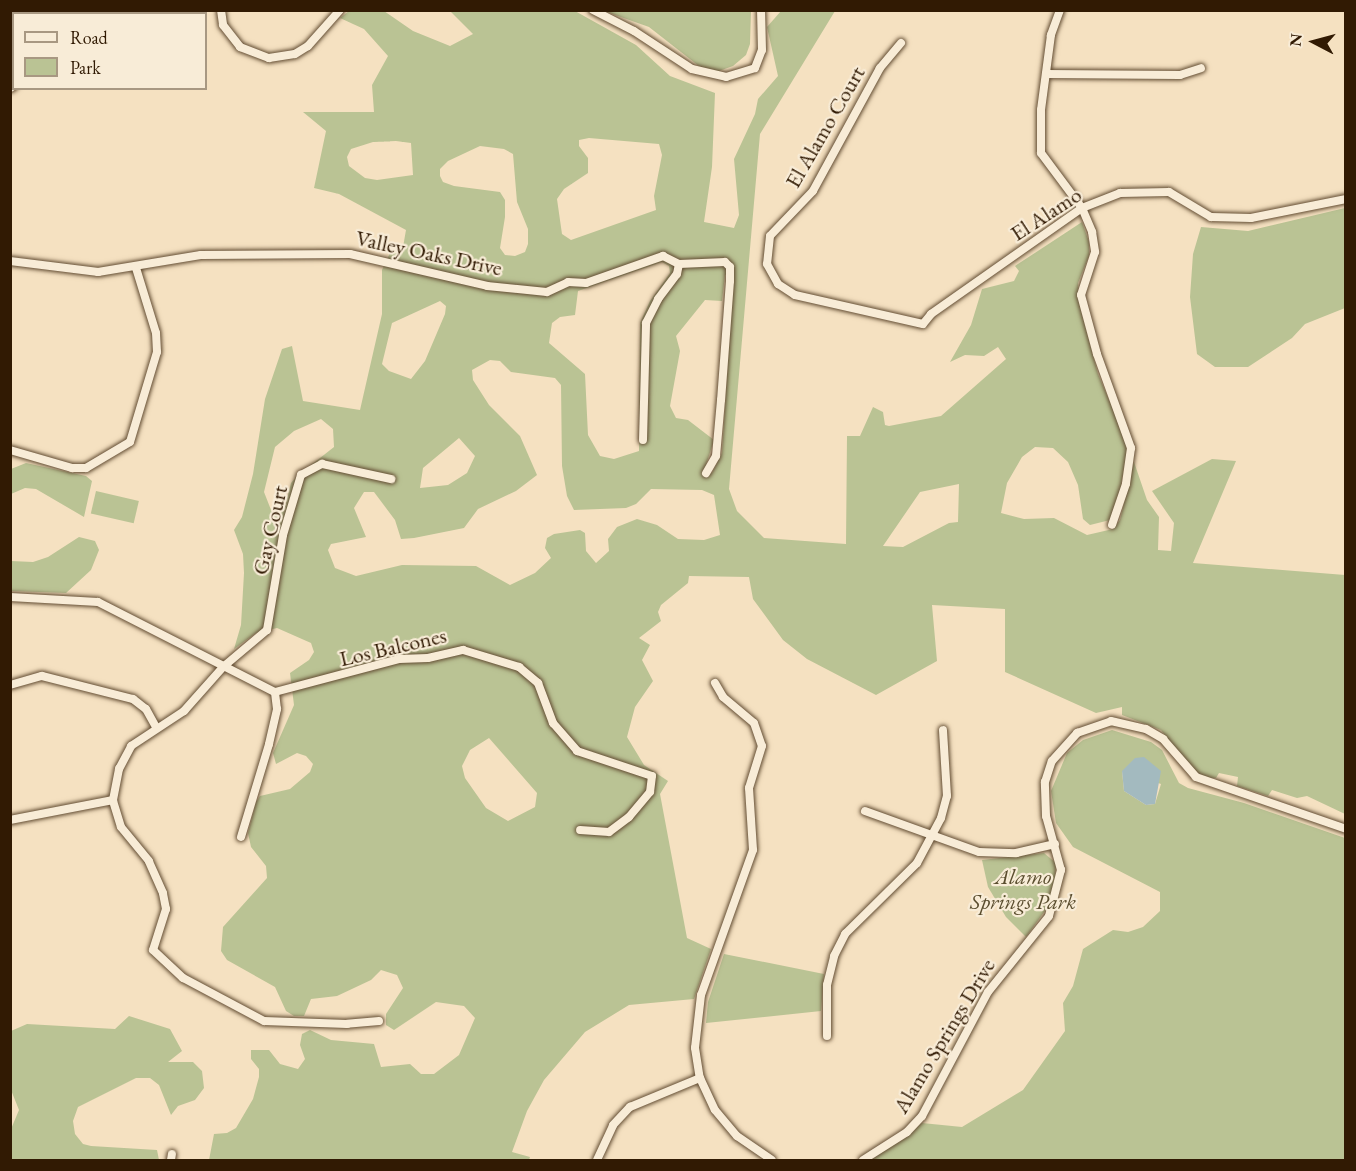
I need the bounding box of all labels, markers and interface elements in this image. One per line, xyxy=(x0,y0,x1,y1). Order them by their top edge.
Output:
legend xyxy=(12,12,207,90)
north arrow xyxy=(1284,12,1344,72)
text: Road xyxy=(70,26,108,49)
text: N xyxy=(1284,33,1307,48)
text: Park xyxy=(70,56,101,79)
street label: El Alamo Court xyxy=(780,61,870,193)
street label: El Alamo xyxy=(1006,181,1086,247)
street label: Valley Oaks Drive xyxy=(353,225,505,281)
street label: Gay Court xyxy=(247,483,293,577)
street label: Los Balcones xyxy=(337,622,449,672)
park label: Alamo Springs Park xyxy=(970,863,1076,914)
street label: Alamo Springs Drive xyxy=(887,954,1001,1118)

